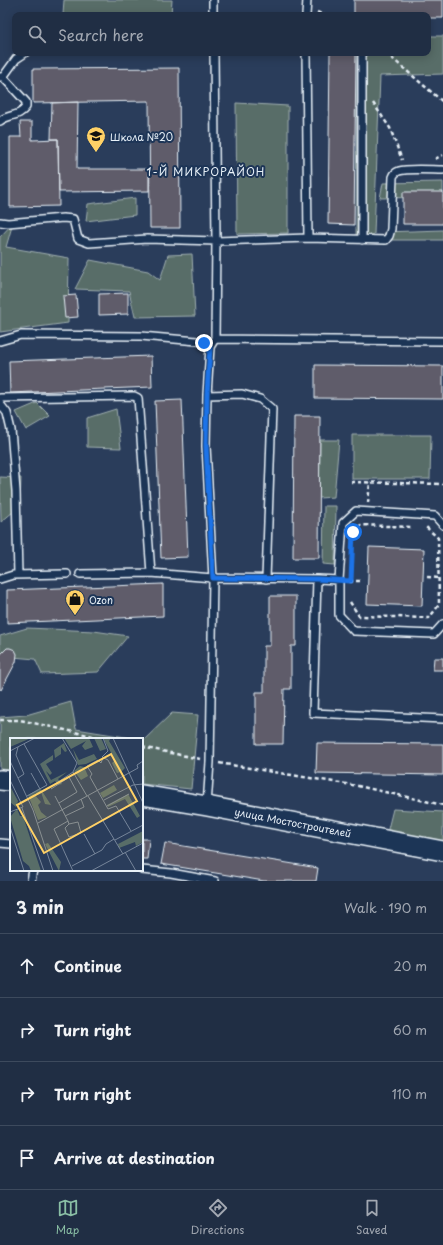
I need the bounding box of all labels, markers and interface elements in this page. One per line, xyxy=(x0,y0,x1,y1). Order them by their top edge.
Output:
search box xyxy=(12,12,431,56)
icon: search xyxy=(26,23,48,45)
text: Search here xyxy=(58,23,144,46)
school or university icon: Школа №20 xyxy=(85,125,107,153)
place label: Школа №20 xyxy=(110,129,173,144)
district label: 1-Й МИКРОРАЙОН xyxy=(147,163,265,180)
route end xyxy=(195,334,213,352)
route start xyxy=(344,523,362,541)
shop icon: Ozon xyxy=(64,588,86,616)
place label: Ozon xyxy=(89,592,113,607)
inset map xyxy=(10,738,143,871)
street label: улица Мостостроителей xyxy=(234,803,353,841)
text: 3 min xyxy=(16,894,64,920)
text: Walk · 190 m xyxy=(344,898,427,917)
text: Continue xyxy=(54,954,122,977)
icon: ahead xyxy=(16,955,38,977)
text: 20 m xyxy=(393,956,427,975)
text: Turn right xyxy=(54,1018,131,1041)
icon: right xyxy=(16,1019,38,1041)
text: 60 m xyxy=(393,1020,427,1039)
text: Turn right xyxy=(54,1082,131,1105)
icon: right xyxy=(16,1083,38,1105)
text: 110 m xyxy=(392,1084,427,1103)
text: Arrive at destination xyxy=(54,1146,215,1169)
icon: arrive xyxy=(16,1147,38,1169)
tab: Map xyxy=(56,1197,79,1238)
tab: Directions xyxy=(191,1197,244,1238)
tab: Saved xyxy=(356,1197,387,1238)

